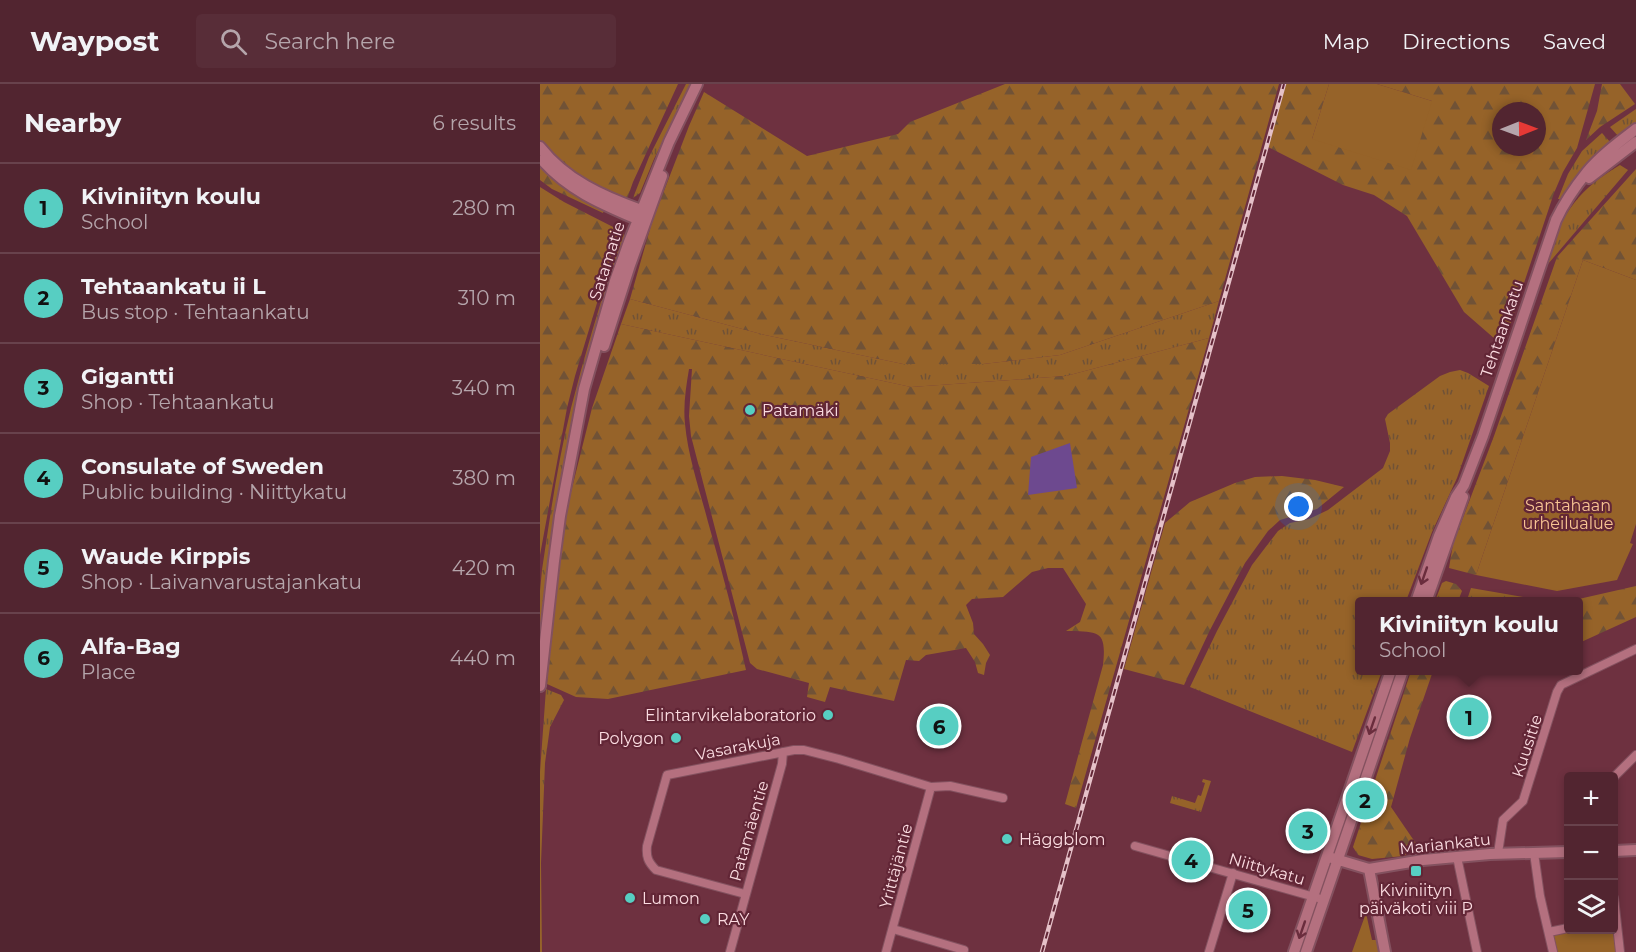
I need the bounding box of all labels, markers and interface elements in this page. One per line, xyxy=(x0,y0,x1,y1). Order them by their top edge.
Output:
search box xyxy=(196,14,616,68)
text: Waypost xyxy=(30,24,160,58)
icon: search xyxy=(217,25,250,58)
text: Search here xyxy=(265,28,395,55)
text: Map xyxy=(1323,29,1369,54)
text: Directions xyxy=(1402,29,1510,54)
text: Saved xyxy=(1543,29,1606,54)
north arrow xyxy=(1492,102,1546,156)
text: Nearby xyxy=(24,107,121,139)
text: 6 results xyxy=(432,111,516,135)
text: Kiviniityn koulu xyxy=(81,183,261,210)
text: 1 xyxy=(40,196,47,220)
text: 280 m xyxy=(452,196,516,220)
text: School xyxy=(81,210,148,234)
street label: Satamatie xyxy=(585,219,629,303)
text: Tehtaankatu ii L xyxy=(81,273,265,300)
street label: Tehtaankatu xyxy=(1477,278,1527,380)
text: 2 xyxy=(38,286,49,310)
text: 310 m xyxy=(458,286,516,310)
text: Bus stop · Tehtaankatu xyxy=(81,300,310,324)
text: Gigantti xyxy=(81,363,174,390)
text: 3 xyxy=(38,376,49,400)
text: 340 m xyxy=(452,376,516,400)
text: Shop · Tehtaankatu xyxy=(81,390,274,414)
place label: Patamäki xyxy=(762,401,839,420)
marker: Patamäki xyxy=(743,403,757,417)
text: Consulate of Sweden xyxy=(81,453,324,480)
text: 4 xyxy=(37,466,50,490)
text: 380 m xyxy=(452,466,516,490)
text: Public building · Niittykatu xyxy=(81,480,347,504)
your location xyxy=(1284,492,1313,521)
park label: Santahaan urheilualue xyxy=(1522,496,1614,533)
text: Waude Kirppis xyxy=(81,543,250,570)
text: 5 xyxy=(38,556,49,580)
text: 420 m xyxy=(452,556,516,580)
one-way arrow xyxy=(1418,567,1429,585)
text: Shop · Laivanvarustajankatu xyxy=(81,570,362,594)
popup xyxy=(1355,597,1583,675)
text: Kiviniityn koulu xyxy=(1379,611,1559,638)
text: Alfa-Bag xyxy=(81,633,181,660)
text: School xyxy=(1379,638,1446,662)
text: 6 xyxy=(37,646,50,670)
text: 440 m xyxy=(450,646,516,670)
text: Place xyxy=(81,660,136,684)
pin: 1 xyxy=(1450,694,1488,740)
pin: 6 xyxy=(920,704,958,748)
place label: Elintarvikelaboratorio xyxy=(645,706,816,725)
marker: Elintarvikelaboratorio xyxy=(821,708,835,722)
street label: Kuusitie xyxy=(1508,712,1546,780)
one-way arrow xyxy=(1365,716,1376,735)
place label: Polygon xyxy=(598,729,664,748)
street label: Vasarakuja xyxy=(694,729,782,765)
marker: Polygon xyxy=(669,731,683,745)
map controls xyxy=(1564,772,1618,934)
button: + xyxy=(1564,772,1618,826)
pin: 2 xyxy=(1346,778,1384,822)
street label: Patamäentie xyxy=(726,779,772,883)
pin: 3 xyxy=(1288,808,1328,854)
street label: Yrittäjäntie xyxy=(876,822,916,910)
button: − xyxy=(1564,826,1618,880)
place label: Häggblom xyxy=(1019,830,1106,849)
street label: Mariankatu xyxy=(1398,830,1492,858)
marker: Häggblom xyxy=(1000,832,1014,846)
pin: 4 xyxy=(1172,838,1210,882)
street label: Niittykatu xyxy=(1227,849,1307,889)
marker: Kiviniityn päiväkoti viii P xyxy=(1409,864,1423,878)
button: layers xyxy=(1564,880,1618,934)
place label: Kiviniityn päiväkoti viii P xyxy=(1359,881,1473,918)
pin: 5 xyxy=(1228,888,1268,932)
place label: Lumon xyxy=(642,889,700,908)
marker: Lumon xyxy=(623,891,637,905)
place label: RAY xyxy=(717,910,750,929)
marker: RAY xyxy=(698,912,712,926)
one-way arrow xyxy=(1295,920,1306,939)

